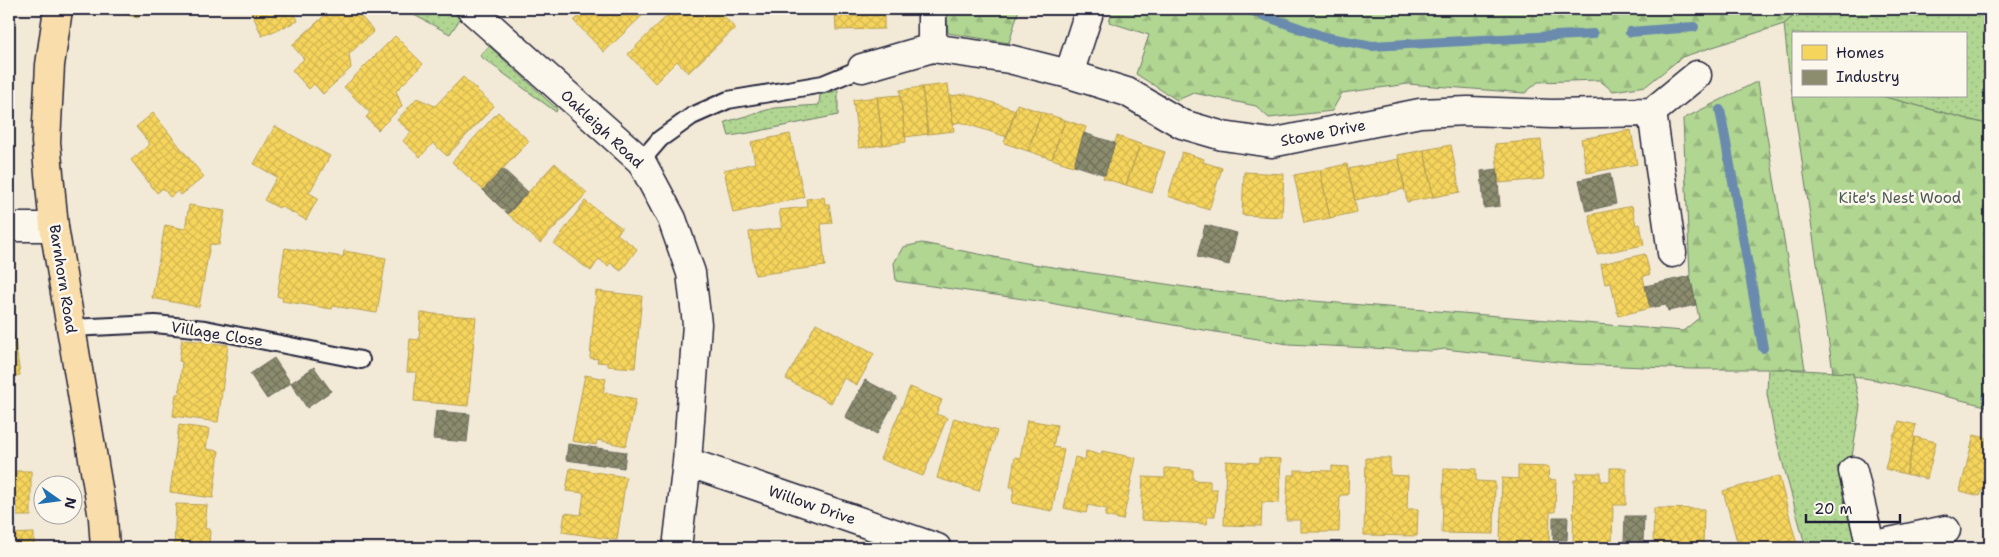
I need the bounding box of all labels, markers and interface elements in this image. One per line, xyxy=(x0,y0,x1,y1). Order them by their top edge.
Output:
legend xyxy=(1792,32,1966,98)
text: Homes xyxy=(1836,43,1884,63)
text: Industry xyxy=(1836,67,1900,87)
street label: Oakleigh Road xyxy=(556,85,648,173)
street label: Stowe Drive xyxy=(1279,115,1367,151)
park label: Kite's Nest Wood xyxy=(1839,188,1962,208)
street label: Barnhorn Road xyxy=(45,223,82,335)
street label: Village Close xyxy=(169,317,265,351)
north arrow xyxy=(32,474,82,524)
street label: Willow Drive xyxy=(766,481,858,529)
scale bar xyxy=(1806,492,1900,524)
text: N xyxy=(61,496,81,511)
text: 20 m xyxy=(1814,499,1853,519)

